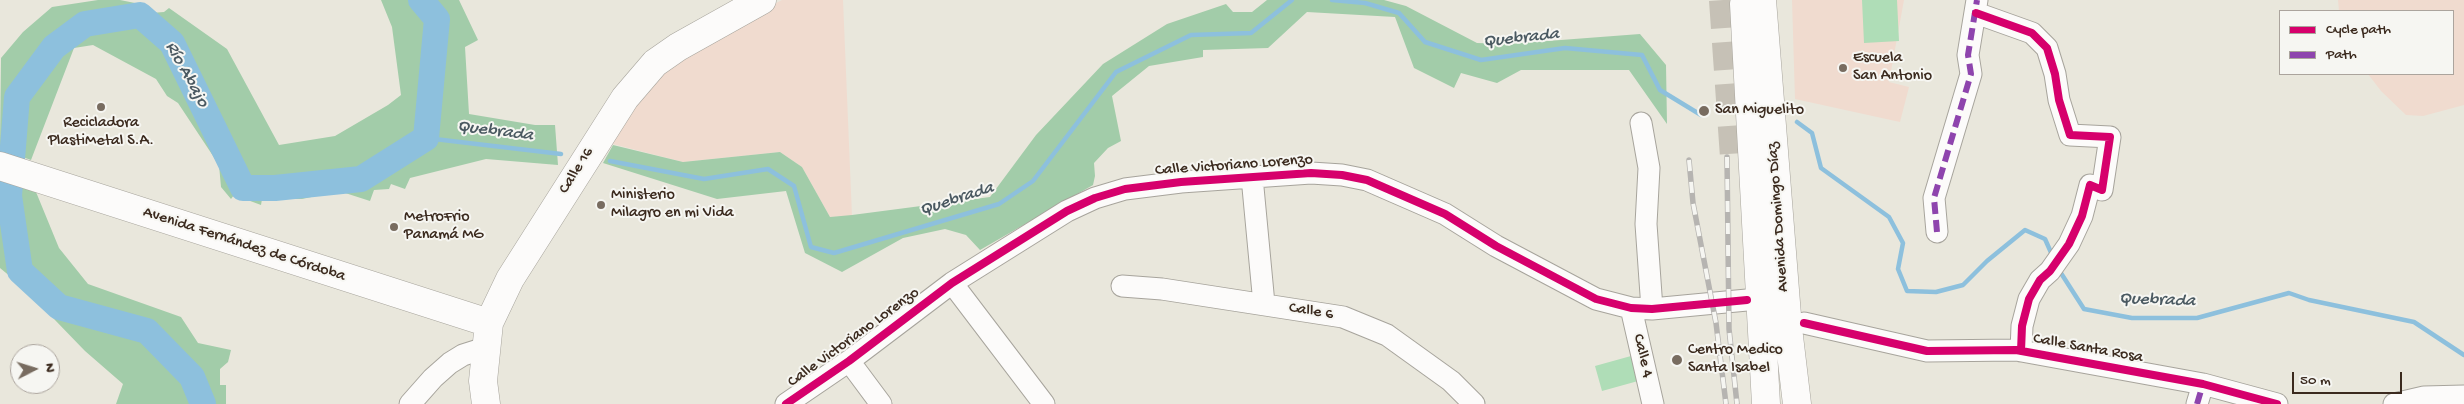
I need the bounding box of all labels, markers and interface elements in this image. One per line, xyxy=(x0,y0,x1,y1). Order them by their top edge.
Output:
legend xyxy=(2279,10,2454,75)
text: Cycle path xyxy=(2326,21,2391,39)
water label: Quebrada xyxy=(1482,24,1560,54)
water label: Río Abajo xyxy=(159,38,213,112)
text: Path xyxy=(2326,46,2357,64)
place label: Escuela San Antonio xyxy=(1853,49,1932,87)
marker: Escuela San Antonio xyxy=(1837,62,1849,74)
marker: Recicladora PlastiMetal S.A. xyxy=(95,101,107,113)
place label: San Miguelito xyxy=(1715,101,1804,121)
marker: San Miguelito xyxy=(1697,104,1711,118)
place label: Recicladora PlastiMetal S.A. xyxy=(48,114,154,152)
water label: Quebrada xyxy=(456,117,534,147)
street label: Avenida Domingo Díaz xyxy=(1764,141,1794,293)
street label: Calle 16 xyxy=(555,144,599,198)
street label: Calle Victoriano Lorenzo xyxy=(1154,151,1314,181)
water label: Quebrada xyxy=(917,178,997,222)
place label: Ministerio Milagro en mi Vida xyxy=(611,186,734,224)
marker: Ministerio Milagro en mi Vida xyxy=(595,199,607,211)
street label: Avenida Fernández de Córdoba xyxy=(140,203,348,287)
place label: MetroFrio Panamá MG xyxy=(404,208,483,246)
marker: MetroFrio Panamá MG xyxy=(388,221,400,233)
street label: Calle Victoriano Lorenzo xyxy=(784,284,924,392)
water label: Quebrada xyxy=(2119,289,2195,313)
street label: Calle 6 xyxy=(1287,299,1335,325)
street label: Calle Santa Rosa xyxy=(2032,330,2144,368)
street label: Calle 4 xyxy=(1628,332,1656,380)
place label: Centro Medico Santa Isabel xyxy=(1688,341,1783,379)
north arrow xyxy=(10,344,60,394)
marker: Centro Medico Santa Isabel xyxy=(1670,353,1684,367)
text: N xyxy=(41,362,58,373)
scale bar xyxy=(2294,362,2404,394)
text: 50 m xyxy=(2300,372,2331,390)

